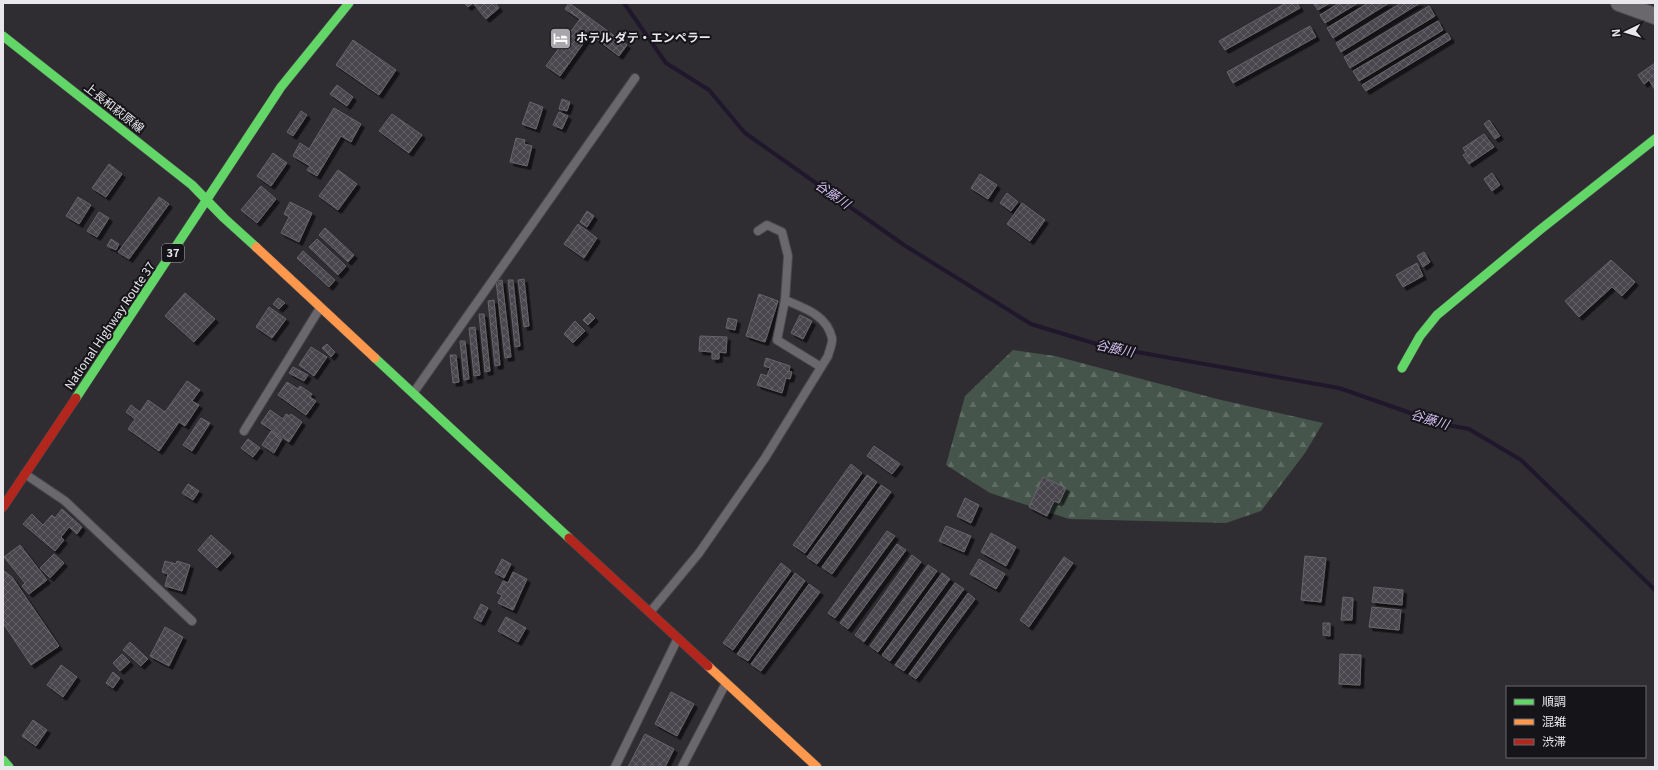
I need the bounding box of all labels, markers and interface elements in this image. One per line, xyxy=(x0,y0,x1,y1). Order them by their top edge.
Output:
north arrow xyxy=(1606,12,1646,52)
hotel icon: ホテル ダテ・エンペラー xyxy=(547,25,573,51)
place label: ホテル ダテ・エンペラー xyxy=(576,28,711,45)
text: N xyxy=(1607,28,1623,38)
street label: 上長和萩原線 xyxy=(81,78,149,136)
water label: 谷藤川 xyxy=(812,175,856,214)
road number: 37 xyxy=(162,244,184,262)
street label: National Highway Route 37 xyxy=(60,258,158,392)
water label: 谷藤川 xyxy=(1094,334,1138,361)
water label: 谷藤川 xyxy=(1409,404,1453,434)
legend xyxy=(1506,686,1646,758)
text: 順調 xyxy=(1542,692,1566,709)
text: 混雑 xyxy=(1542,712,1566,729)
text: 渋滞 xyxy=(1542,732,1566,749)

